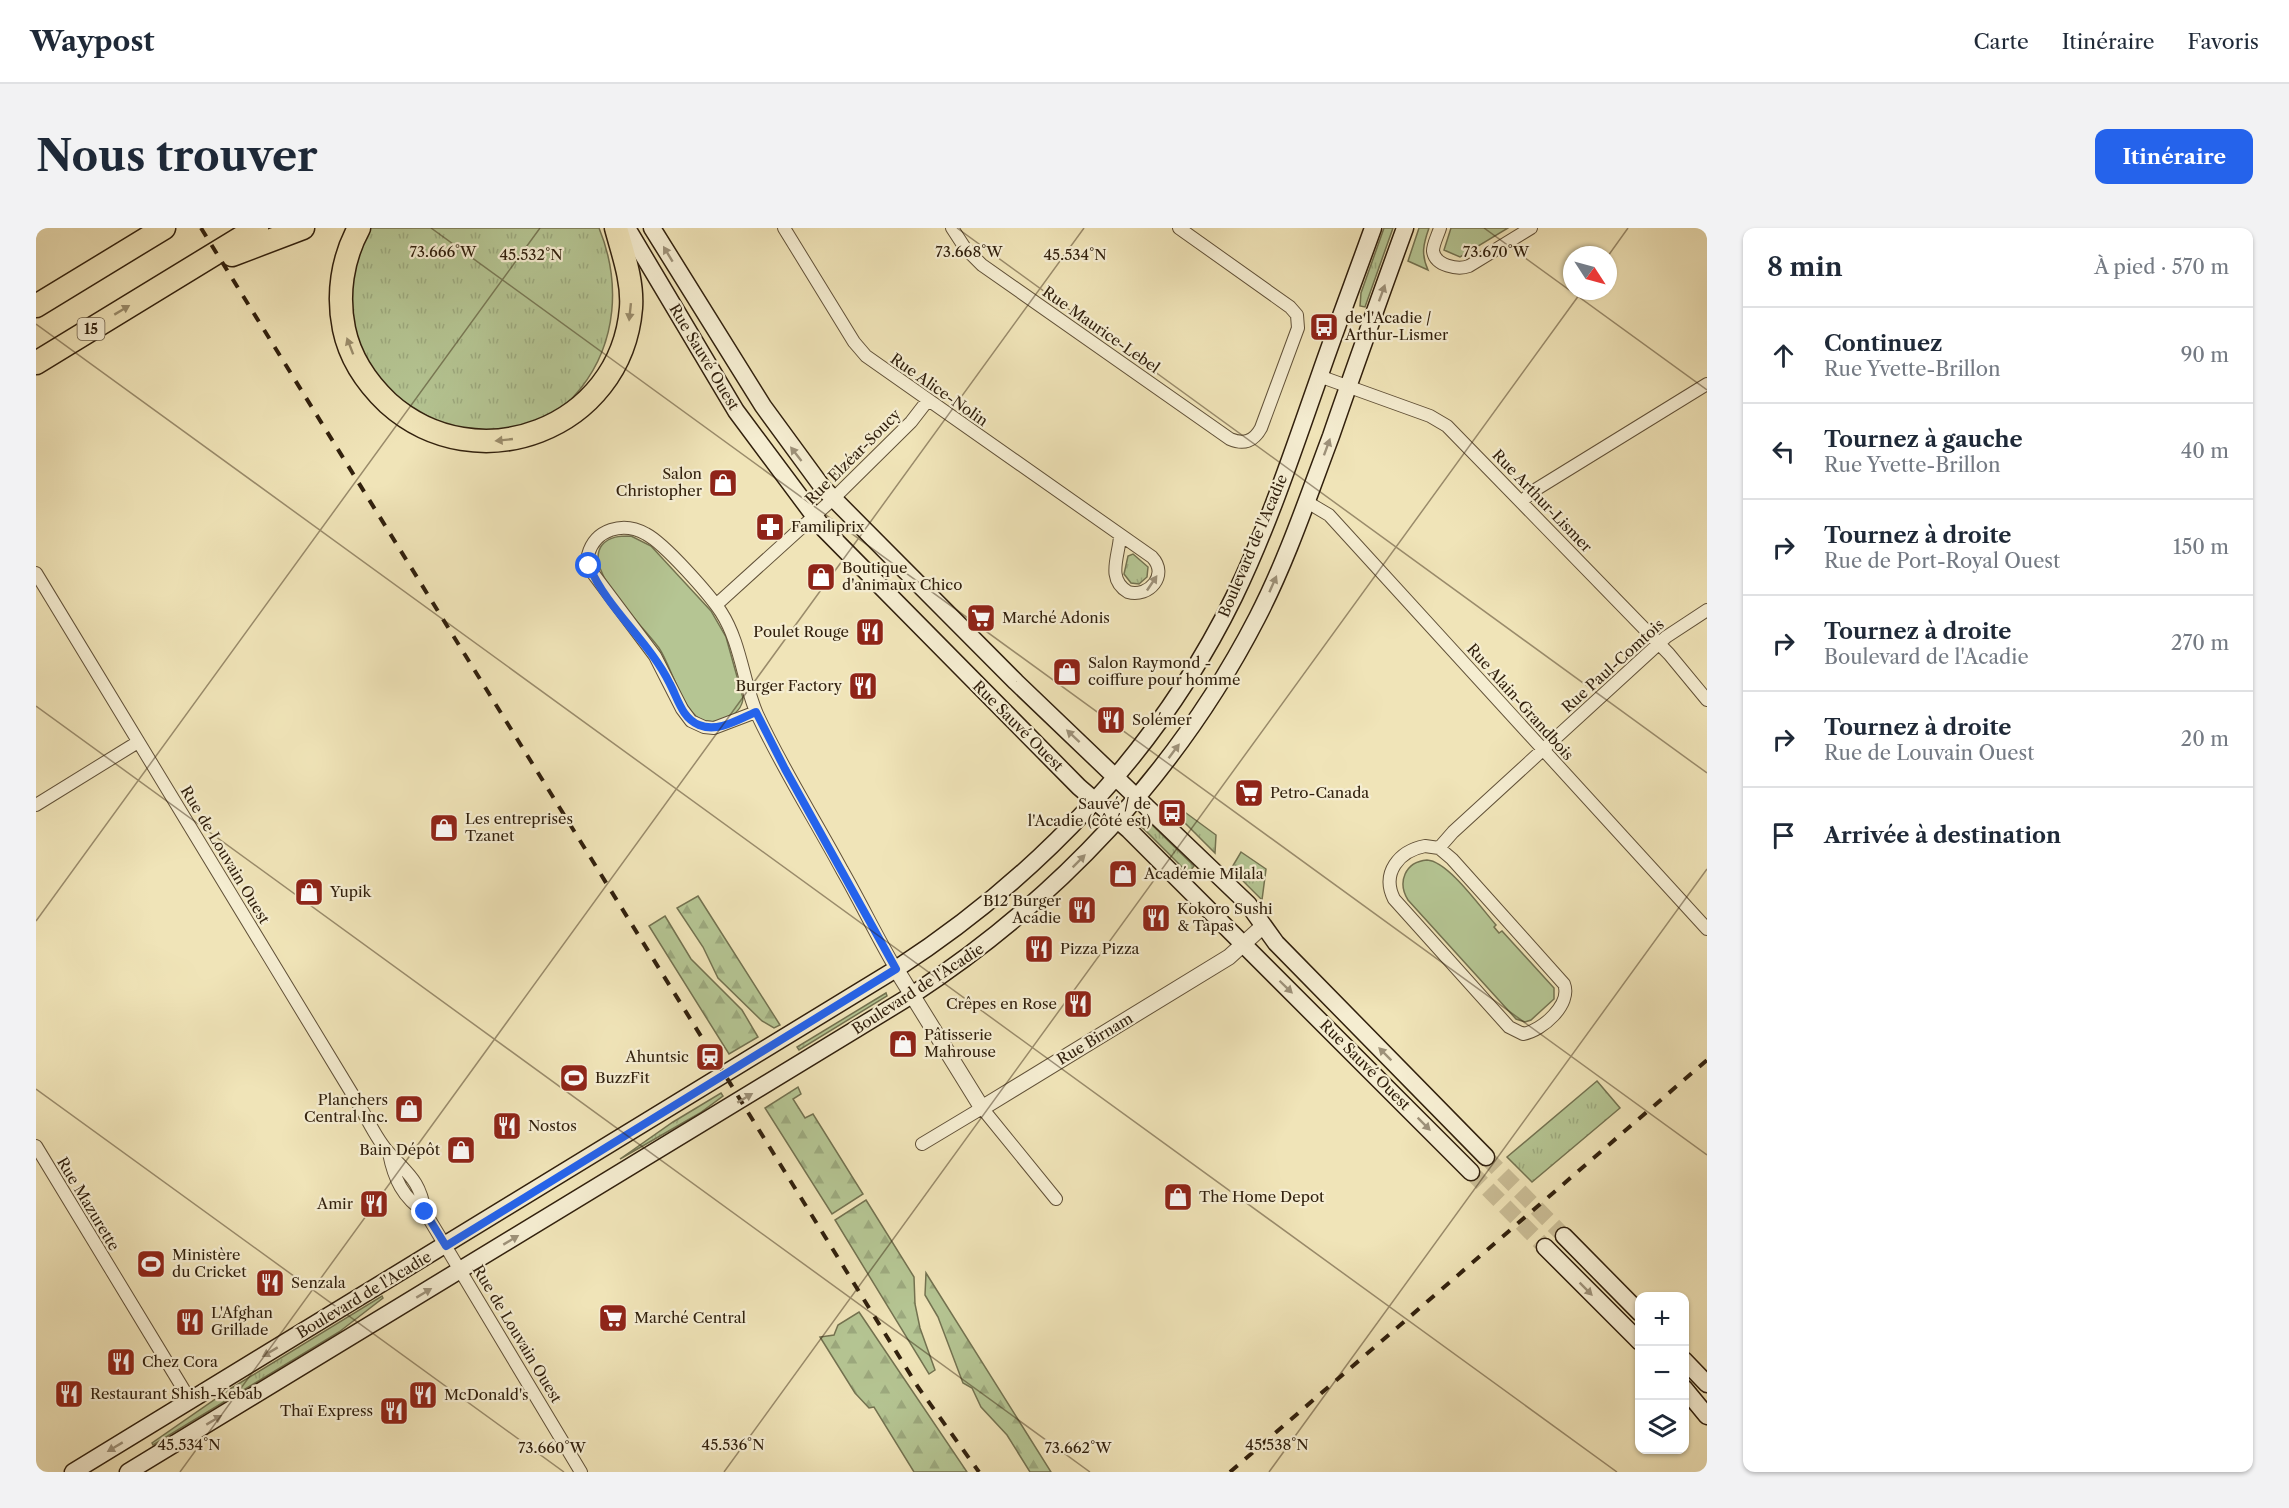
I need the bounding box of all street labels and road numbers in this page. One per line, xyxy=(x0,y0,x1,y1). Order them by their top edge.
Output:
street label: Rue Maurice-Lebel xyxy=(1039,282,1164,377)
street label: Rue Sauvé Ouest xyxy=(665,300,744,414)
road number: 15 xyxy=(78,318,104,340)
street label: Rue Alice-Nolin xyxy=(887,349,992,431)
street label: Rue Elzéar-Soucy xyxy=(801,404,905,508)
street label: Rue Arthur-Lismer xyxy=(1488,445,1597,556)
street label: Boulevard de l'Acadie xyxy=(1214,471,1291,620)
street label: Rue Paul-Comtois xyxy=(1558,615,1668,717)
street label: Rue Alain-Grandbois xyxy=(1463,639,1578,764)
street label: Rue Sauvé Ouest xyxy=(969,676,1068,775)
street label: Rue de Louvain Ouest xyxy=(177,782,275,928)
street label: Boulevard de l'Acadie xyxy=(848,939,987,1038)
street label: Rue Birnam xyxy=(1053,1008,1136,1069)
street label: Rue Sauvé Ouest xyxy=(1316,1015,1415,1114)
street label: Rue Mazurette xyxy=(53,1153,124,1254)
street label: Boulevard de l'Acadie xyxy=(293,1247,434,1342)
street label: Rue de Louvain Ouest xyxy=(469,1261,567,1407)

